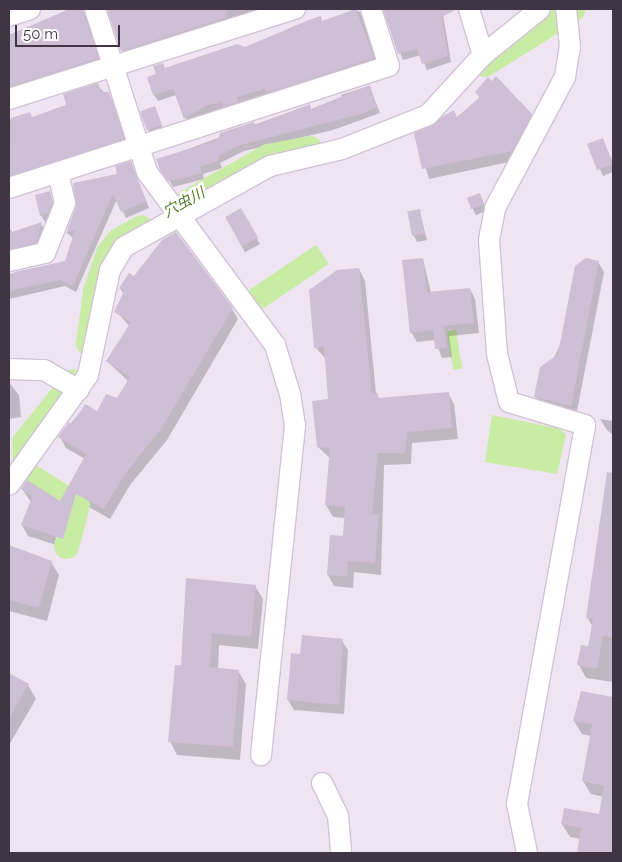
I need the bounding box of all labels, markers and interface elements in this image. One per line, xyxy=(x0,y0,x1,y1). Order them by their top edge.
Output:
scale bar xyxy=(18,15,122,47)
text: 50 m xyxy=(23,25,58,43)
water label: 穴虫川 xyxy=(160,184,208,222)

